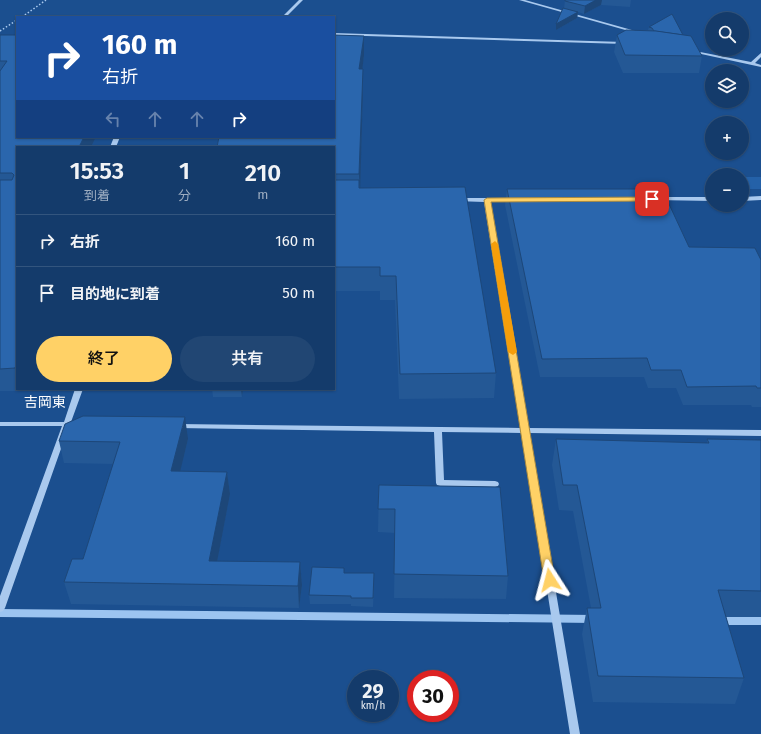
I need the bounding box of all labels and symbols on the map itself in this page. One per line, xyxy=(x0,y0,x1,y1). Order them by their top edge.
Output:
pin xyxy=(635,182,669,216)
district label: 吉岡東 xyxy=(24,394,66,411)
position arrow xyxy=(529,559,571,601)
speed limit sign: 30 xyxy=(407,670,459,722)

